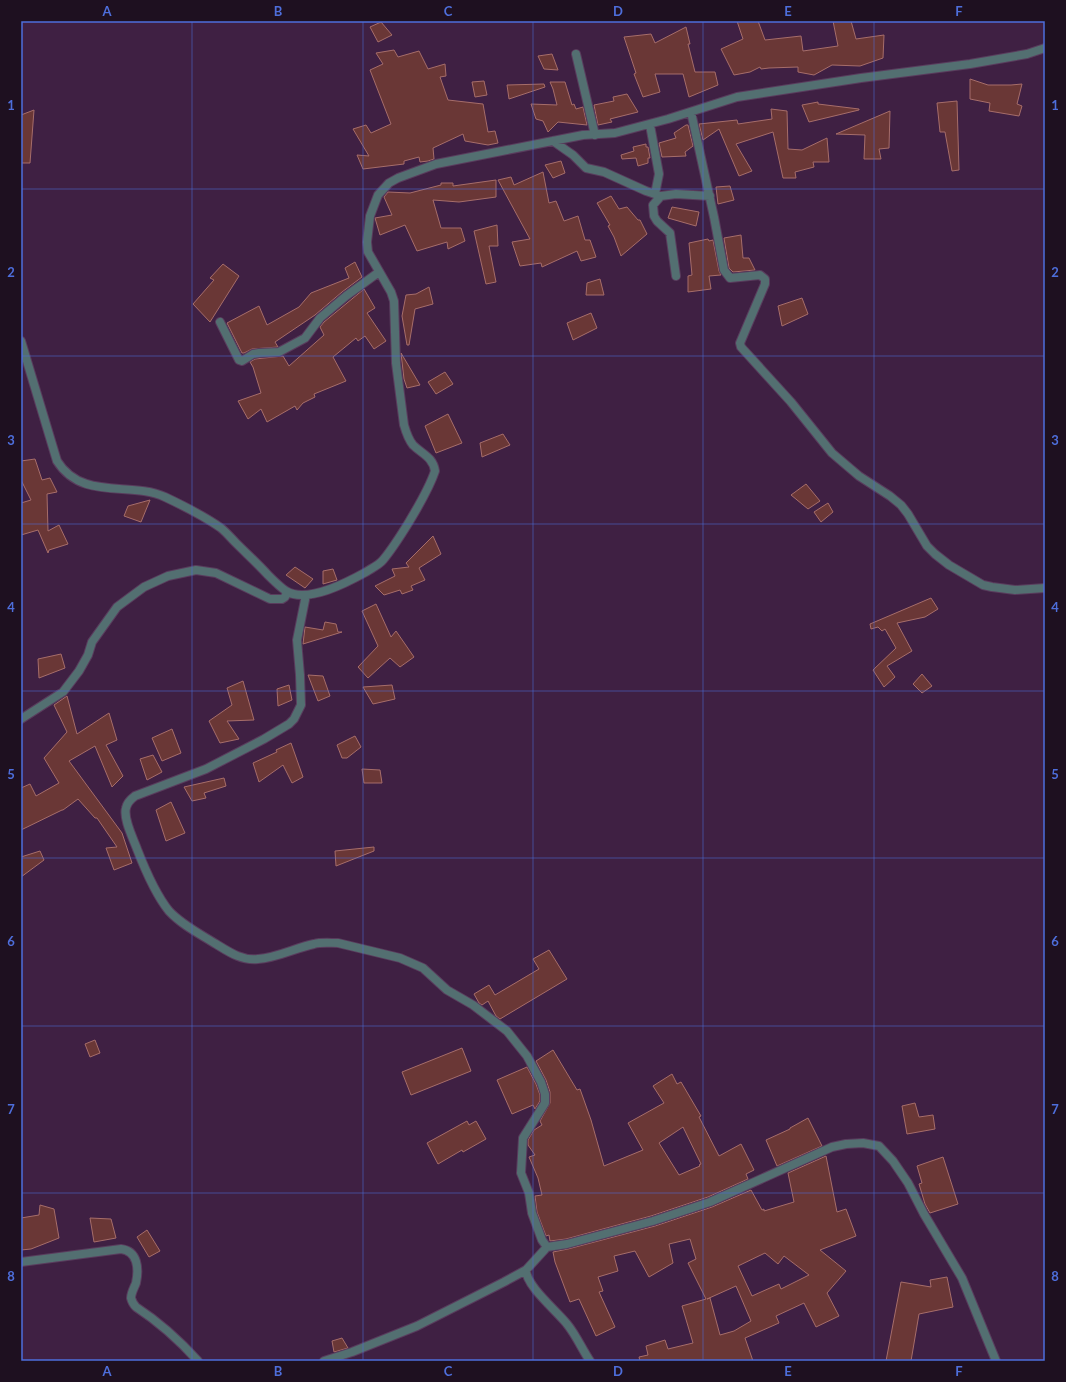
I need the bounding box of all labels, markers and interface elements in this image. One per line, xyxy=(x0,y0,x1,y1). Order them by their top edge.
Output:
text: A xyxy=(101,3,112,19)
text: B xyxy=(274,3,283,19)
text: C xyxy=(444,3,453,19)
text: D xyxy=(613,3,623,19)
text: E xyxy=(784,3,792,19)
text: F xyxy=(955,3,963,19)
text: 1 xyxy=(7,97,15,113)
text: 1 xyxy=(1051,97,1059,113)
text: 2 xyxy=(7,264,15,280)
text: 2 xyxy=(1051,264,1059,280)
text: 3 xyxy=(7,432,15,448)
text: 3 xyxy=(1051,432,1059,448)
text: 4 xyxy=(7,599,15,615)
text: 4 xyxy=(1051,599,1059,615)
text: 5 xyxy=(7,766,15,782)
text: 5 xyxy=(1051,766,1059,782)
text: 6 xyxy=(7,933,15,949)
text: 6 xyxy=(1051,933,1059,949)
text: 7 xyxy=(7,1101,15,1117)
text: 7 xyxy=(1051,1101,1059,1117)
text: 8 xyxy=(7,1268,15,1284)
text: 8 xyxy=(1051,1268,1059,1284)
text: A xyxy=(101,1363,112,1379)
text: B xyxy=(274,1363,283,1379)
text: C xyxy=(444,1363,453,1379)
text: D xyxy=(613,1363,623,1379)
text: E xyxy=(784,1363,792,1379)
text: F xyxy=(955,1363,963,1379)

